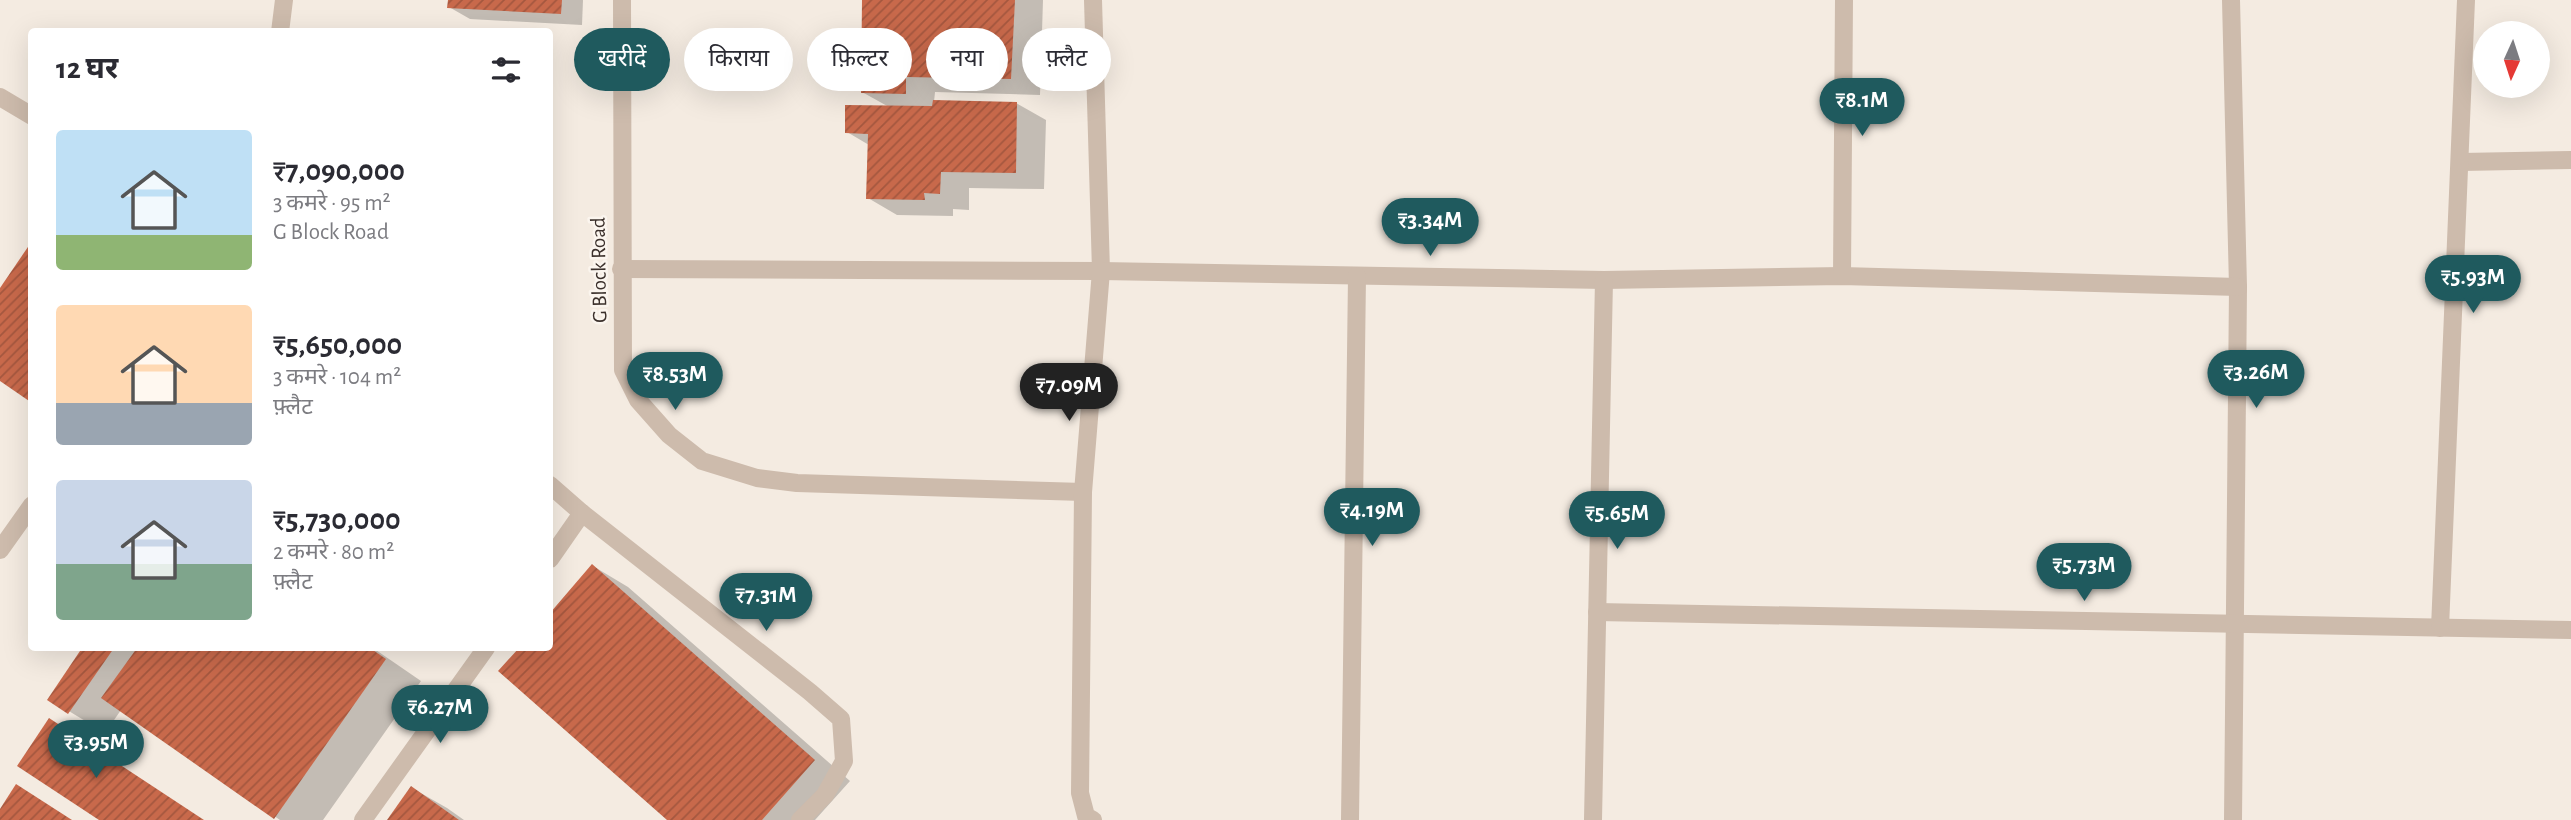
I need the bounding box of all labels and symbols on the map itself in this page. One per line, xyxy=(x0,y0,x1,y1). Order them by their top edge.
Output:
north arrow xyxy=(2473,21,2550,98)
pin: ₹8.1M xyxy=(1813,78,1911,138)
pin: ₹3.34M xyxy=(1373,198,1487,258)
street label: G Block Road xyxy=(588,217,610,323)
pin: ₹5.93M xyxy=(2416,256,2530,315)
pin: ₹3.26M xyxy=(2199,350,2313,410)
pin: ₹8.53M xyxy=(618,352,732,412)
pin: ₹7.09M xyxy=(1012,364,1126,423)
pin: ₹4.19M xyxy=(1315,489,1429,548)
pin: ₹5.65M xyxy=(1560,491,1674,551)
pin: ₹5.73M xyxy=(2027,544,2141,603)
pin: ₹7.31M xyxy=(709,574,823,633)
pin: ₹6.27M xyxy=(383,686,497,745)
pin: ₹3.95M xyxy=(39,720,153,780)

